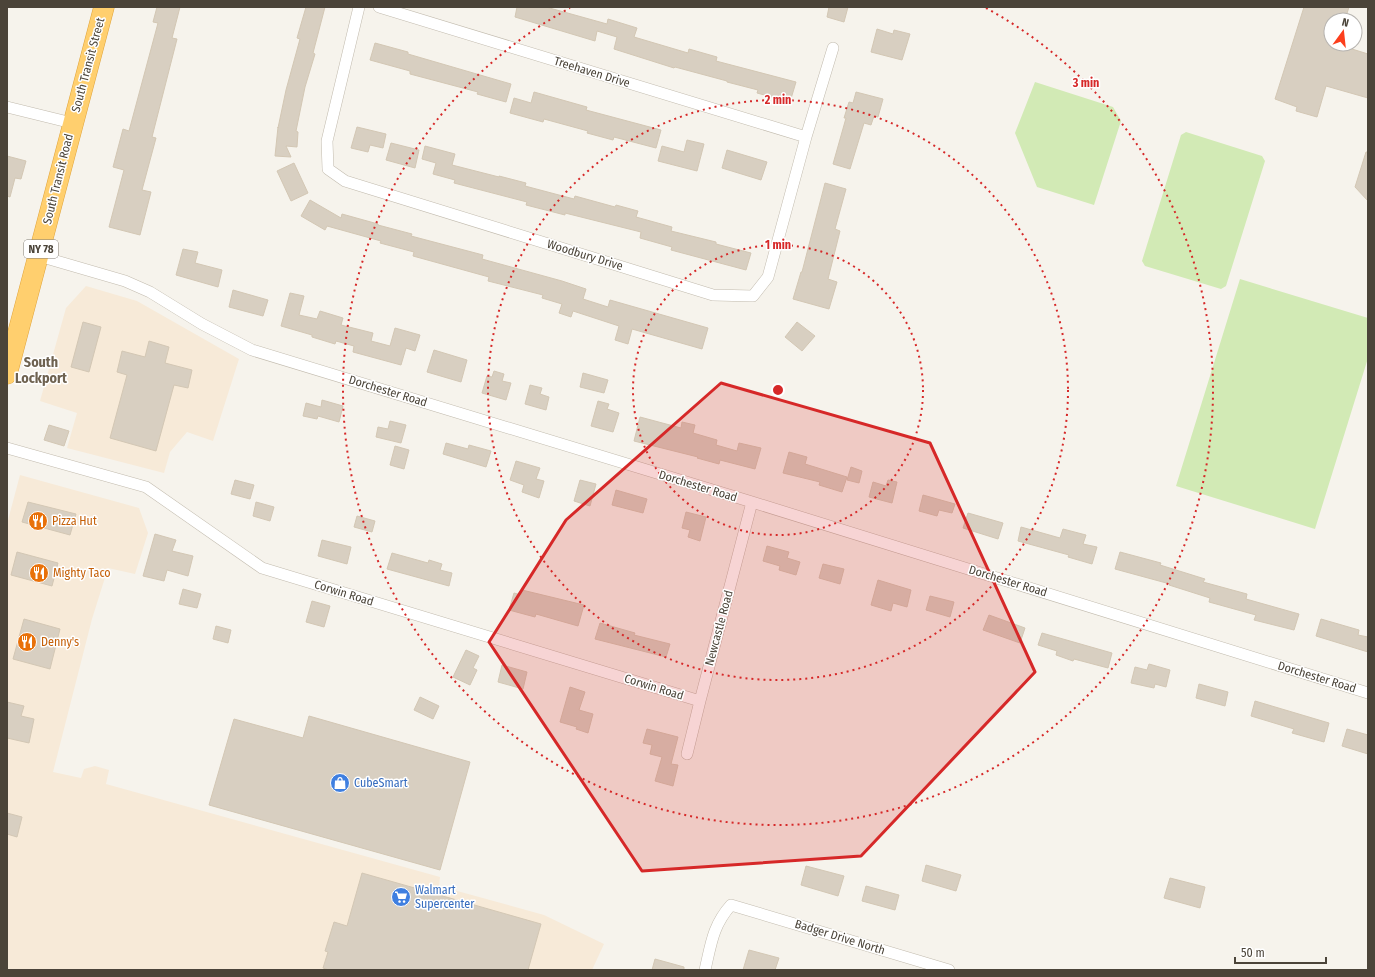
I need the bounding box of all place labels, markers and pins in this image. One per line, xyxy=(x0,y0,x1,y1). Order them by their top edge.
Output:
centre of rings xyxy=(771,383,785,397)
restaurant icon: Pizza Hut xyxy=(27,510,49,532)
place label: Pizza Hut xyxy=(52,514,97,528)
restaurant icon: Mighty Taco xyxy=(28,562,50,584)
place label: Mighty Taco xyxy=(53,566,111,580)
restaurant icon: Denny's xyxy=(16,631,38,653)
place label: Denny's xyxy=(41,635,79,649)
shop icon: CubeSmart xyxy=(329,772,351,794)
place label: CubeSmart xyxy=(354,776,408,790)
place label: Walmart Supercenter xyxy=(415,883,475,911)
supermarket icon: Walmart Supercenter xyxy=(390,886,412,908)

